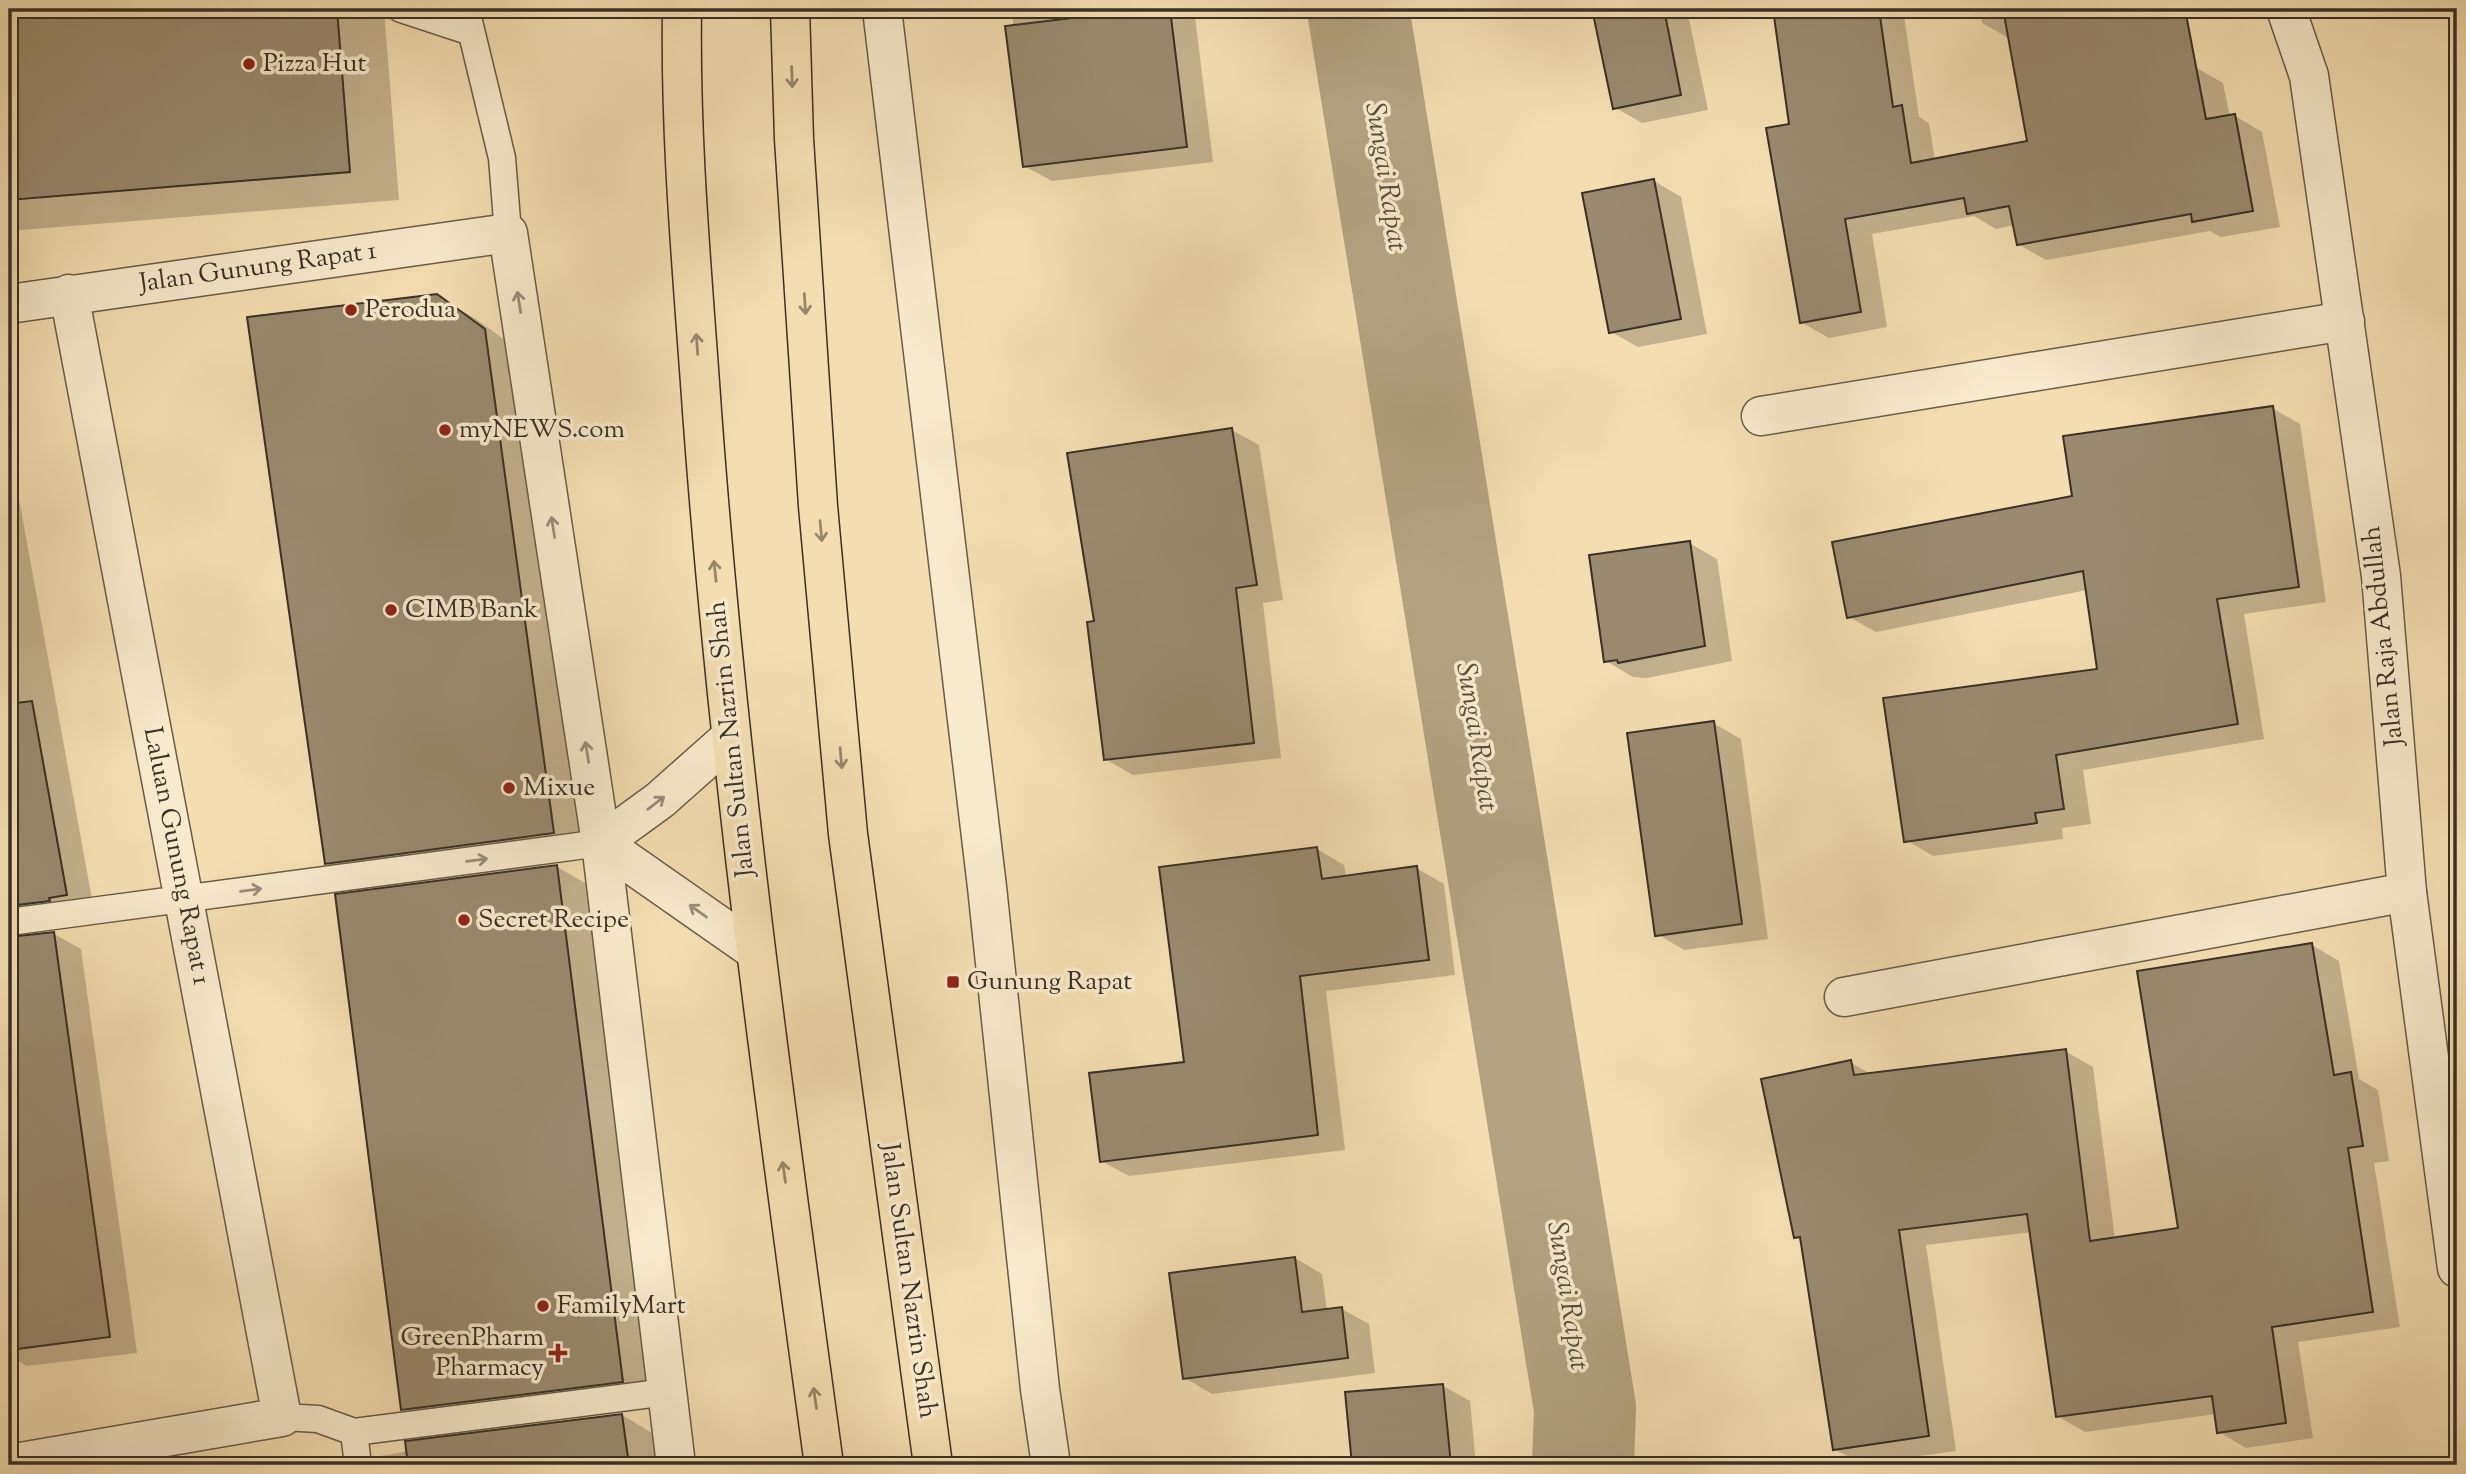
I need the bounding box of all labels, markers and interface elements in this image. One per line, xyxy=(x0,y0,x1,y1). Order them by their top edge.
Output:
place label: Pizza Hut xyxy=(263,46,366,83)
marker: Pizza Hut xyxy=(241,56,257,72)
one-way arrow xyxy=(786,65,799,88)
water label: Sungai Rapat xyxy=(1353,100,1417,254)
street label: Jalan Gunung Rapat 1 xyxy=(135,233,379,303)
one-way arrow xyxy=(512,291,525,314)
place label: Perodua xyxy=(365,292,456,329)
one-way arrow xyxy=(799,292,812,315)
marker: Perodua xyxy=(343,302,359,318)
one-way arrow xyxy=(690,334,703,356)
place label: myNEWS.com xyxy=(459,412,625,449)
marker: myNEWS.com xyxy=(437,422,453,438)
one-way arrow xyxy=(546,516,559,539)
one-way arrow xyxy=(815,519,828,542)
street label: Jalan Raja Abdullah xyxy=(2354,524,2414,750)
one-way arrow xyxy=(708,560,721,583)
place label: CIMB Bank xyxy=(405,592,538,629)
street label: Jalan Sultan Nazrin Shah xyxy=(699,599,765,881)
marker: CIMB Bank xyxy=(383,602,399,618)
water label: Sungai Rapat xyxy=(1444,660,1508,814)
street label: Laluan Gunung Rapat 1 xyxy=(133,724,219,988)
one-way arrow xyxy=(580,741,593,764)
one-way arrow xyxy=(835,746,848,768)
place label: Mixue xyxy=(523,770,595,807)
marker: Mixue xyxy=(501,780,517,796)
one-way arrow xyxy=(646,795,664,810)
one-way arrow xyxy=(465,853,488,866)
one-way arrow xyxy=(239,883,262,896)
place label: Secret Recipe xyxy=(478,902,629,939)
one-way arrow xyxy=(689,904,708,918)
marker: Secret Recipe xyxy=(456,912,472,928)
place label: Gunung Rapat xyxy=(967,964,1132,1001)
marker: Gunung Rapat xyxy=(945,974,961,990)
street label: Jalan Sultan Nazrin Shah xyxy=(870,1139,946,1421)
one-way arrow xyxy=(778,1161,791,1184)
water label: Sungai Rapat xyxy=(1535,1219,1599,1373)
place label: FamilyMart xyxy=(557,1288,686,1325)
marker: FamilyMart xyxy=(535,1298,551,1314)
place label: GreenPharm Pharmacy xyxy=(401,1320,544,1387)
marker: GreenPharm Pharmacy xyxy=(550,1345,566,1361)
one-way arrow xyxy=(808,1387,821,1409)

